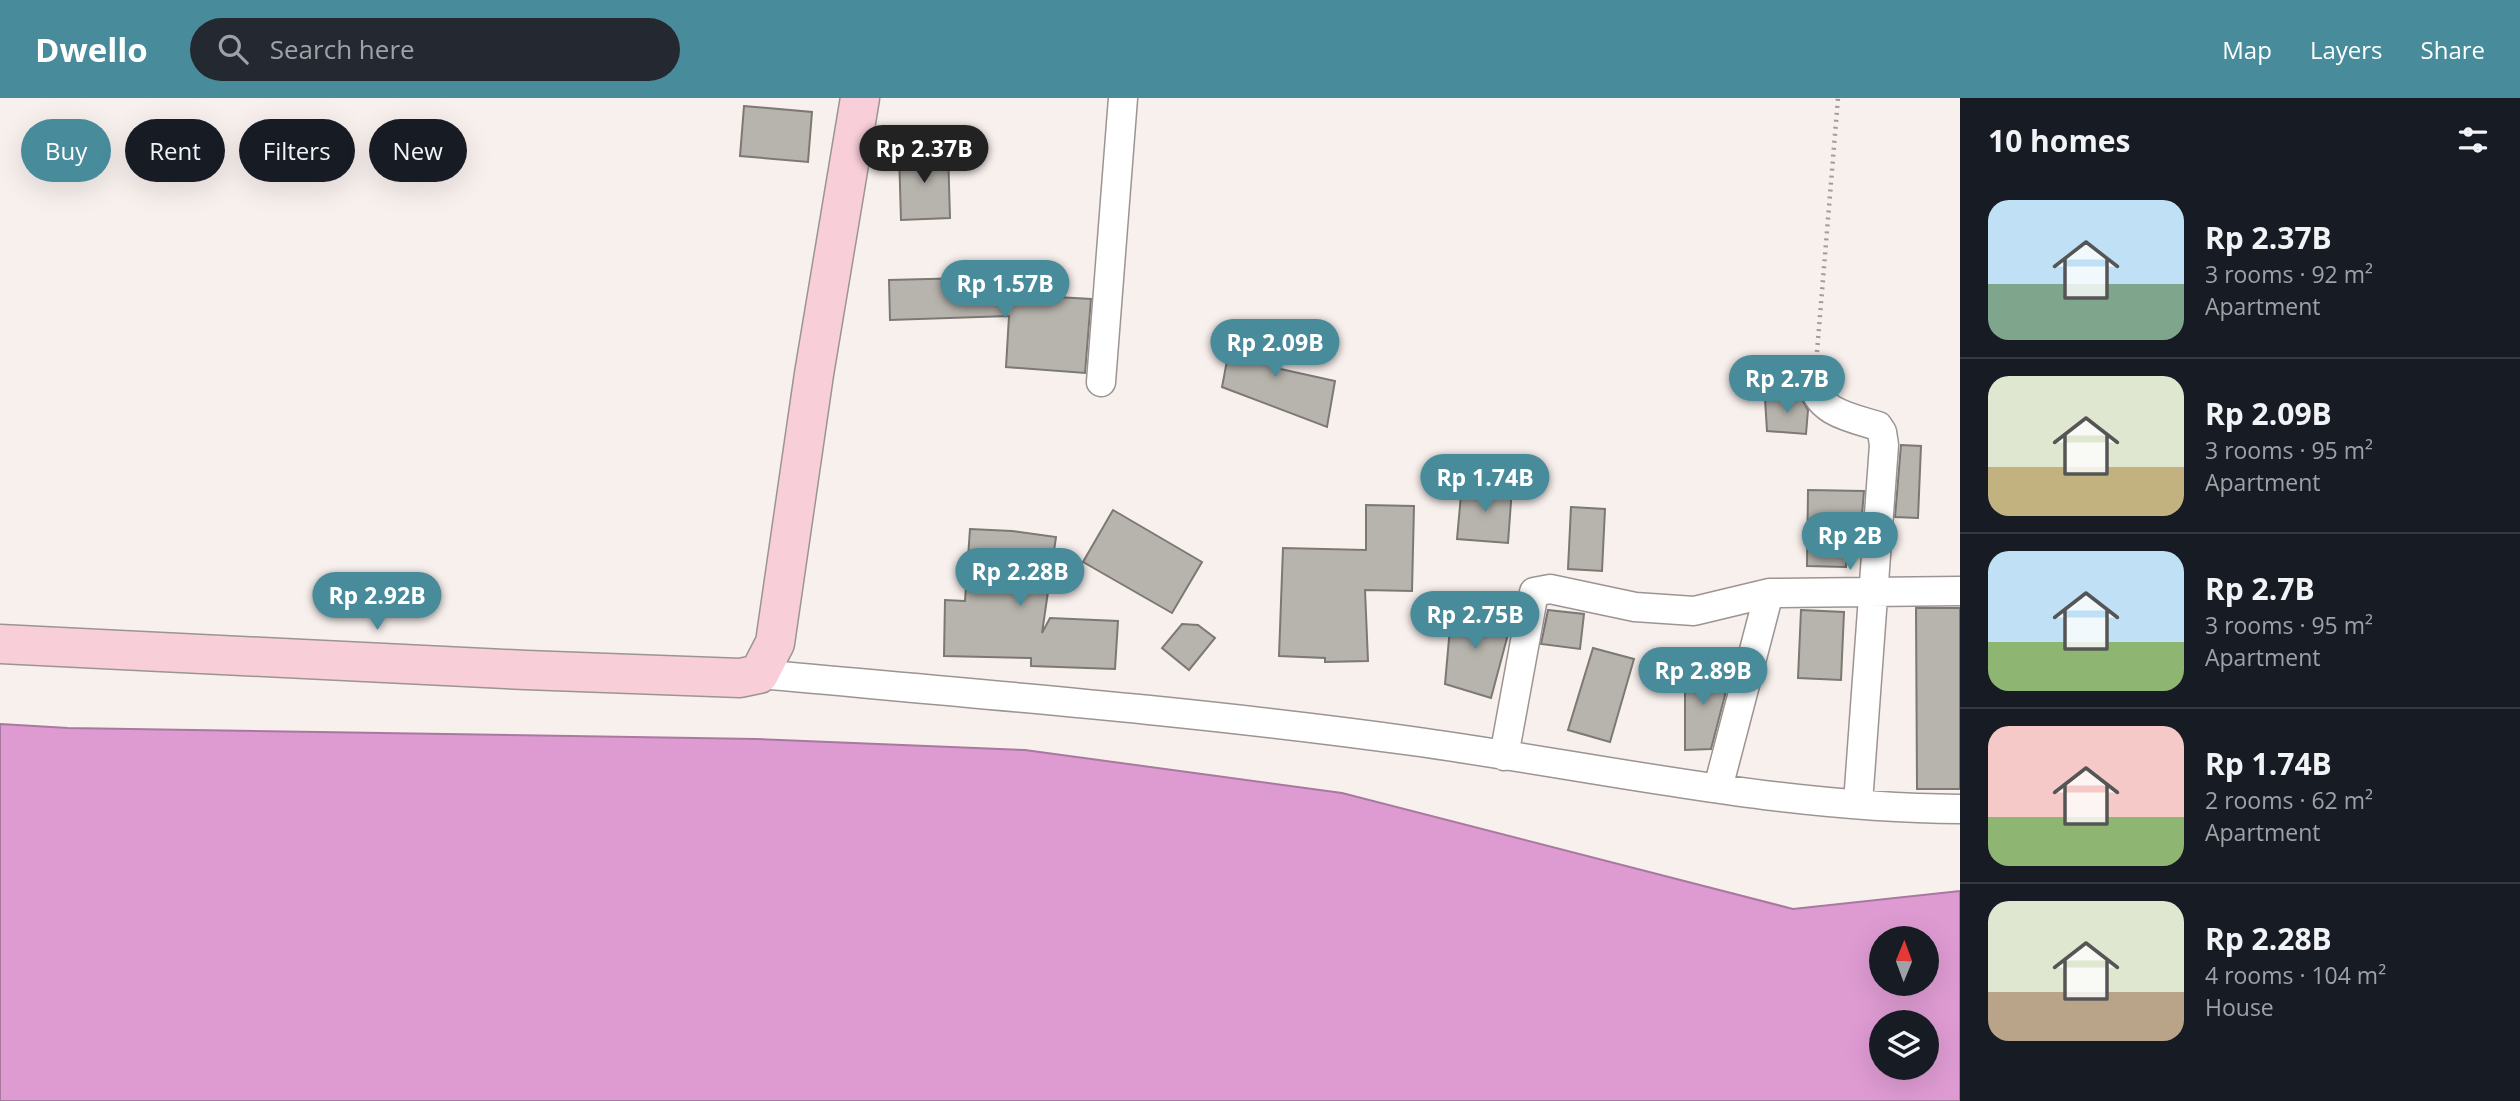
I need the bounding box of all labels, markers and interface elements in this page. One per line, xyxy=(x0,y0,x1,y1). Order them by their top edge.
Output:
search box xyxy=(190,18,680,81)
text: Dwello xyxy=(35,27,148,72)
icon: search xyxy=(214,30,252,68)
text: Search here xyxy=(270,31,415,67)
text: Map xyxy=(2222,33,2272,66)
text: Layers xyxy=(2310,33,2383,66)
text: Share xyxy=(2421,33,2485,66)
chip: Buy xyxy=(21,119,111,182)
chip: Rent xyxy=(125,119,225,182)
chip: Filters xyxy=(239,119,355,182)
chip: New xyxy=(369,119,467,182)
text: 10 homes xyxy=(1988,120,2131,161)
icon: filters xyxy=(2454,121,2492,159)
pin: Rp 2.37B xyxy=(852,126,996,185)
text: Rp 2.37B xyxy=(875,132,973,164)
text: Rp 2.37B xyxy=(2205,217,2332,258)
icon: home xyxy=(2044,228,2128,312)
text: 3 rooms · 92 m² xyxy=(2205,258,2373,290)
pin: Rp 1.57B xyxy=(933,260,1077,320)
text: Rp 1.57B xyxy=(956,267,1054,299)
text: Apartment xyxy=(2205,290,2321,322)
pin: Rp 2.09B xyxy=(1203,320,1347,379)
text: Rp 2.09B xyxy=(1226,326,1324,358)
pin: Rp 2.7B xyxy=(1722,356,1852,415)
text: Rp 2.7B xyxy=(1745,362,1829,394)
text: Rp 2.09B xyxy=(2205,393,2332,434)
icon: home xyxy=(2044,404,2128,488)
text: 3 rooms · 95 m² xyxy=(2205,434,2373,466)
pin: Rp 1.74B xyxy=(1413,454,1557,514)
text: Rp 1.74B xyxy=(1436,461,1534,493)
text: Apartment xyxy=(2205,466,2321,498)
pin: Rp 2B xyxy=(1801,512,1899,572)
text: Rp 2B xyxy=(1818,519,1882,551)
pin: Rp 2.28B xyxy=(948,548,1092,608)
text: Rp 2.28B xyxy=(971,555,1069,587)
text: Rp 2.7B xyxy=(2205,568,2315,609)
pin: Rp 2.92B xyxy=(305,573,449,632)
text: Rp 2.92B xyxy=(328,579,426,611)
icon: home xyxy=(2044,579,2128,663)
pin: Rp 2.75B xyxy=(1403,592,1547,651)
text: Rp 2.75B xyxy=(1426,598,1524,630)
text: 3 rooms · 95 m² xyxy=(2205,609,2373,641)
text: Apartment xyxy=(2205,641,2321,673)
pin: Rp 2.89B xyxy=(1631,648,1775,707)
text: Rp 2.89B xyxy=(1654,654,1752,686)
text: Rp 1.74B xyxy=(2205,743,2332,784)
icon: home xyxy=(2044,754,2128,838)
text: 2 rooms · 62 m² xyxy=(2205,784,2373,816)
text: Apartment xyxy=(2205,816,2321,848)
text: Rp 2.28B xyxy=(2205,918,2332,959)
north arrow xyxy=(1869,926,1939,996)
map controls xyxy=(1869,926,1939,1080)
icon: home xyxy=(2044,929,2128,1013)
text: 4 rooms · 104 m² xyxy=(2205,959,2386,991)
text: House xyxy=(2205,991,2274,1023)
button: layers xyxy=(1869,1010,1939,1080)

